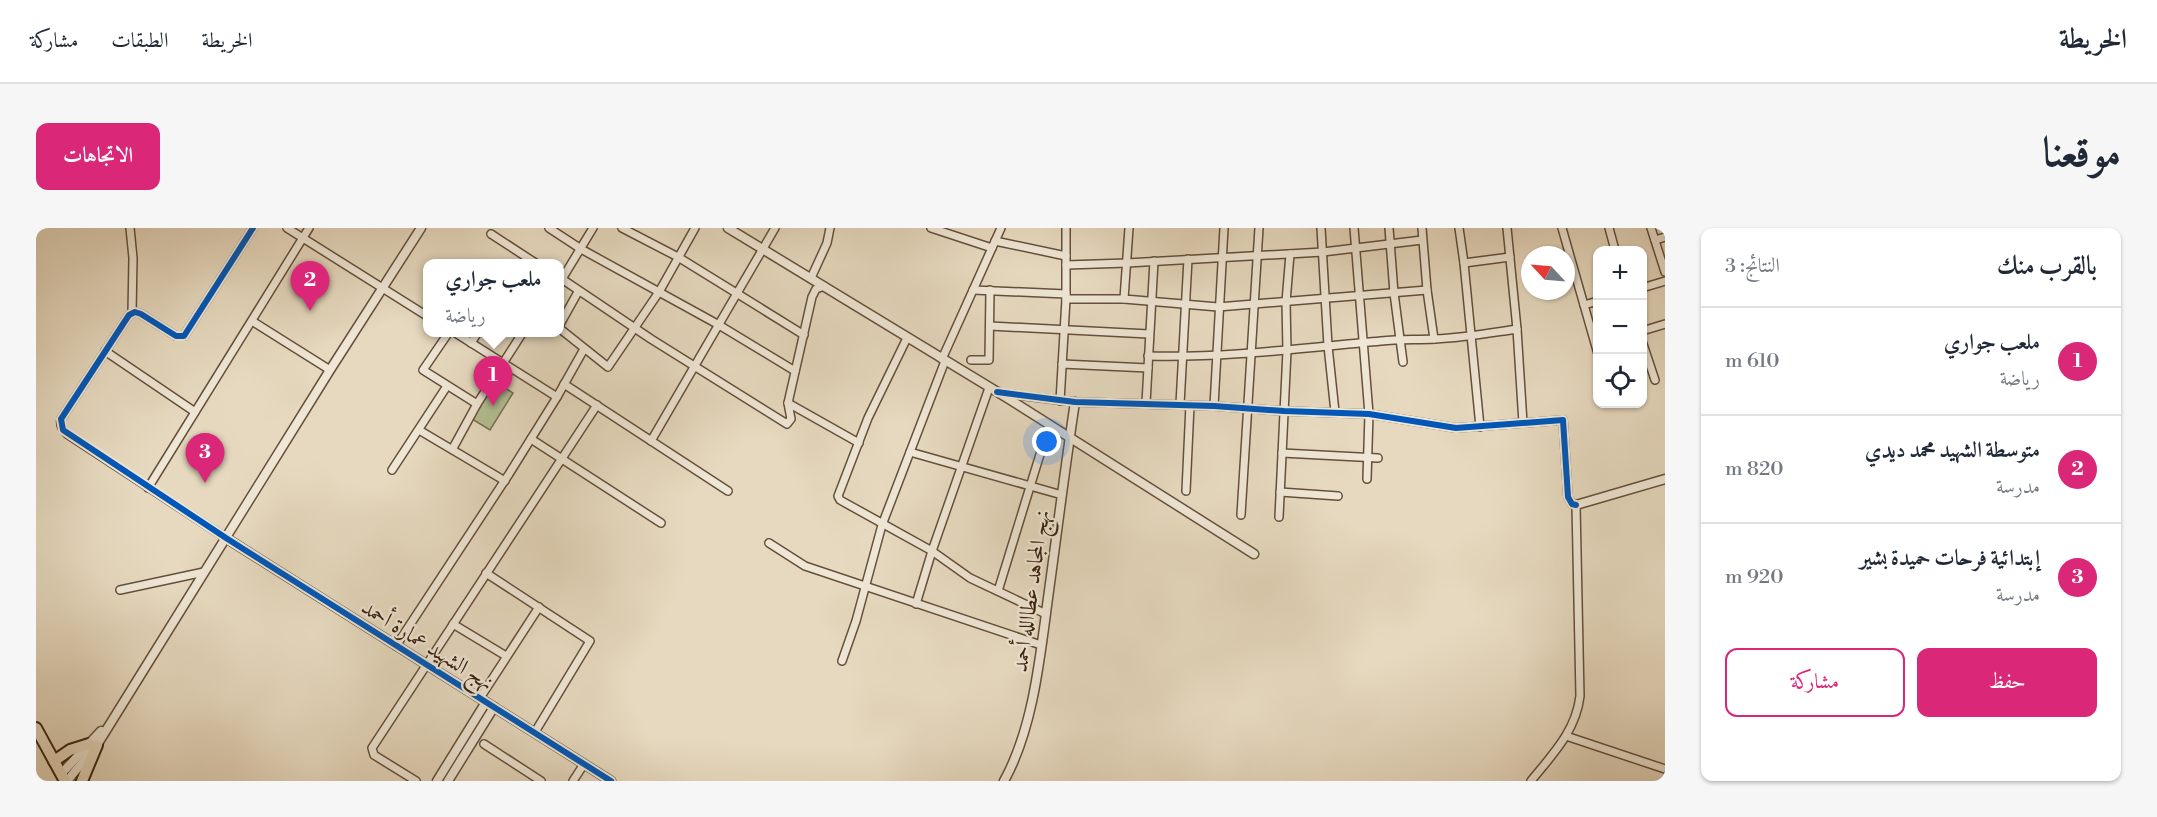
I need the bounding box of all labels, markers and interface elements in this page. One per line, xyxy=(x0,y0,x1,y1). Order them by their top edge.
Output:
text: الخريطة xyxy=(2059,22,2127,57)
text: مشاركة xyxy=(30,28,78,54)
text: الطبقات xyxy=(111,28,168,54)
text: الخريطة xyxy=(201,28,253,54)
button: الاتجاهات xyxy=(36,123,160,190)
text: موقعنا xyxy=(2043,127,2121,180)
north arrow xyxy=(1521,246,1575,300)
map controls xyxy=(1593,246,1647,408)
button: + xyxy=(1593,246,1647,300)
text: بالقرب منك xyxy=(1997,250,2097,282)
text: النتائج: 3 xyxy=(1725,254,1780,279)
popup xyxy=(423,259,564,337)
pin: 2 xyxy=(290,262,330,311)
text: ملعب جواري xyxy=(445,266,542,293)
button: − xyxy=(1593,300,1647,354)
text: رياضة xyxy=(445,304,486,329)
text: ملعب جواري xyxy=(1944,329,2040,356)
text: 610 m xyxy=(1725,349,1779,374)
text: 1 xyxy=(2073,349,2082,374)
button: locate xyxy=(1593,354,1647,408)
pin: 1 xyxy=(474,356,512,406)
text: رياضة xyxy=(2000,367,2040,392)
your location xyxy=(1032,427,1061,456)
pin: 3 xyxy=(186,434,224,483)
text: متوسطة الشهيد محمد ديدي xyxy=(1865,437,2040,464)
text: 820 m xyxy=(1725,457,1784,482)
text: 2 xyxy=(2071,457,2084,482)
text: مدرسة xyxy=(1996,475,2040,500)
street label: نهج المجاهد عطاالله أحمد xyxy=(1004,508,1061,675)
text: إبتدائية فرحات حميدة بشير xyxy=(1859,545,2040,572)
text: 920 m xyxy=(1725,565,1783,590)
text: 3 xyxy=(2071,565,2084,590)
text: مدرسة xyxy=(1996,583,2040,608)
street label: نهج الشهيد عمارة أحمد xyxy=(353,591,500,701)
button: مشاركة xyxy=(1725,648,1905,717)
button: حفظ xyxy=(1917,648,2097,717)

